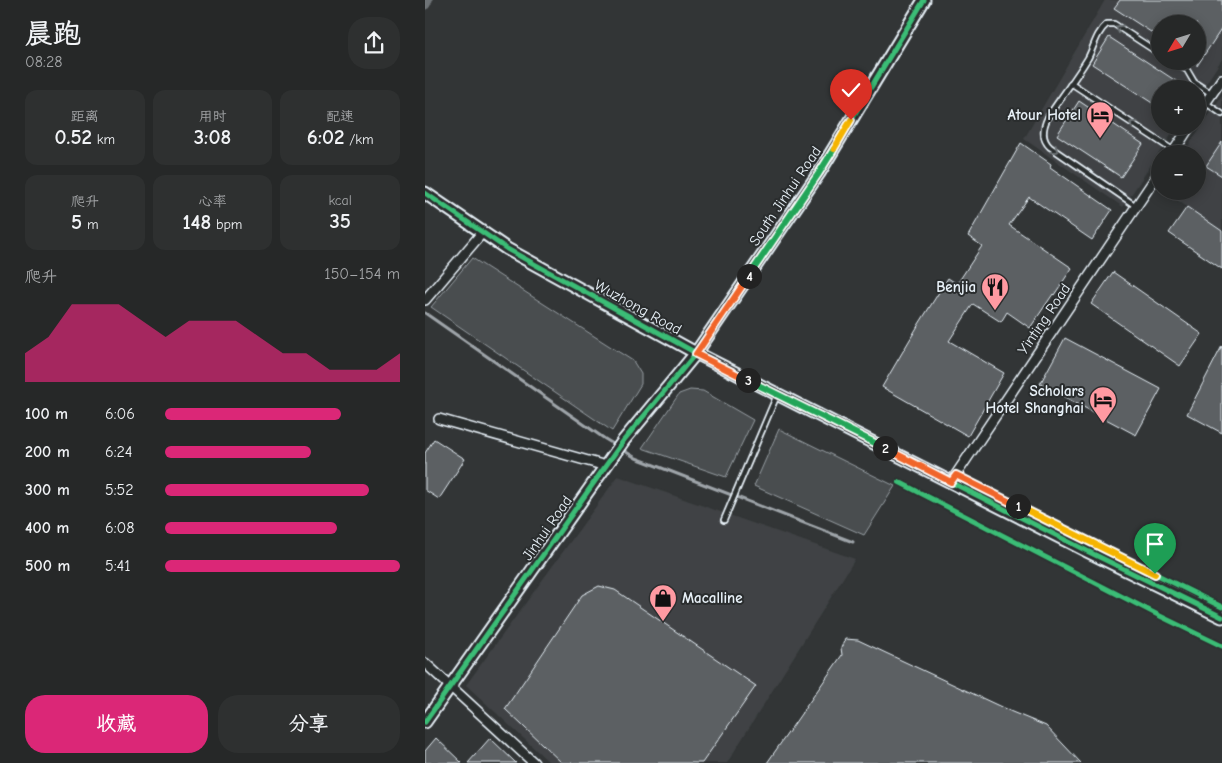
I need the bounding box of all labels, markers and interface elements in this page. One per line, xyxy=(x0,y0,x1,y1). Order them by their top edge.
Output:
north arrow xyxy=(1151,15,1206,70)
map controls xyxy=(1151,15,1206,200)
button: share xyxy=(348,17,400,69)
text: 晨跑 xyxy=(25,18,81,50)
one-way arrow xyxy=(1115,24,1124,34)
text: 08:28 xyxy=(25,53,63,71)
pin xyxy=(830,69,872,120)
icon: check xyxy=(837,76,865,104)
button: + xyxy=(1151,80,1206,135)
hotel icon: Atour Hotel xyxy=(1085,100,1115,139)
place label: Atour Hotel xyxy=(1007,106,1081,124)
text: 距离 xyxy=(71,108,99,125)
text: 用时 xyxy=(198,108,226,125)
text: 配速 xyxy=(326,108,354,125)
one-way arrow xyxy=(1129,121,1139,130)
text: 0.52 xyxy=(55,125,92,149)
text: 3:08 xyxy=(194,125,231,149)
text: 6:02 xyxy=(307,125,344,149)
text: km xyxy=(92,131,115,148)
text: /km xyxy=(344,131,374,148)
street label: South Jinhui Road xyxy=(745,143,825,249)
one-way arrow xyxy=(1049,144,1059,153)
button: − xyxy=(1151,145,1206,200)
text: kcal xyxy=(328,192,352,209)
text: 爬升 xyxy=(71,193,99,210)
text: 心率 xyxy=(198,193,226,210)
text: 35 xyxy=(329,209,351,233)
text: 5 xyxy=(71,210,82,234)
text: 148 xyxy=(183,210,211,234)
text: m xyxy=(82,216,99,233)
text: bpm xyxy=(211,216,242,233)
pin: 4 xyxy=(737,264,761,288)
text: 150–154 m xyxy=(324,265,400,283)
text: 爬升 xyxy=(25,268,57,286)
text: 4 xyxy=(746,268,753,285)
restaurant icon: Benjia xyxy=(980,272,1010,311)
street label: Wuzhong Road xyxy=(591,276,685,338)
place label: Benjia xyxy=(936,278,976,296)
street label: Yinting Road xyxy=(1014,280,1074,358)
pin: 3 xyxy=(735,368,761,392)
text: 3 xyxy=(745,372,752,389)
place label: Scholars Hotel Shanghai xyxy=(986,382,1084,417)
hotel icon: Scholars Hotel Shanghai xyxy=(1088,385,1118,424)
text: 100 m xyxy=(25,405,68,423)
text: 6:06 xyxy=(105,405,135,423)
pin: 2 xyxy=(873,436,897,460)
text: 2 xyxy=(882,440,889,457)
text: 200 m xyxy=(25,443,70,461)
text: 6:24 xyxy=(105,443,133,461)
text: 300 m xyxy=(25,481,70,499)
text: 5:52 xyxy=(105,481,134,499)
street label: Jinhui Road xyxy=(518,492,576,564)
pin: 1 xyxy=(1005,494,1031,518)
text: 1 xyxy=(1016,498,1021,515)
text: 400 m xyxy=(25,519,69,537)
text: 6:08 xyxy=(105,519,135,537)
pin xyxy=(1134,523,1176,574)
icon: arrive xyxy=(1141,530,1169,558)
text: 500 m xyxy=(25,557,70,575)
text: 5:41 xyxy=(105,557,131,575)
shop icon: Macalline xyxy=(648,583,678,622)
place label: Macalline xyxy=(682,589,743,607)
button: 收藏 xyxy=(25,695,208,753)
button: 分享 xyxy=(218,695,400,753)

